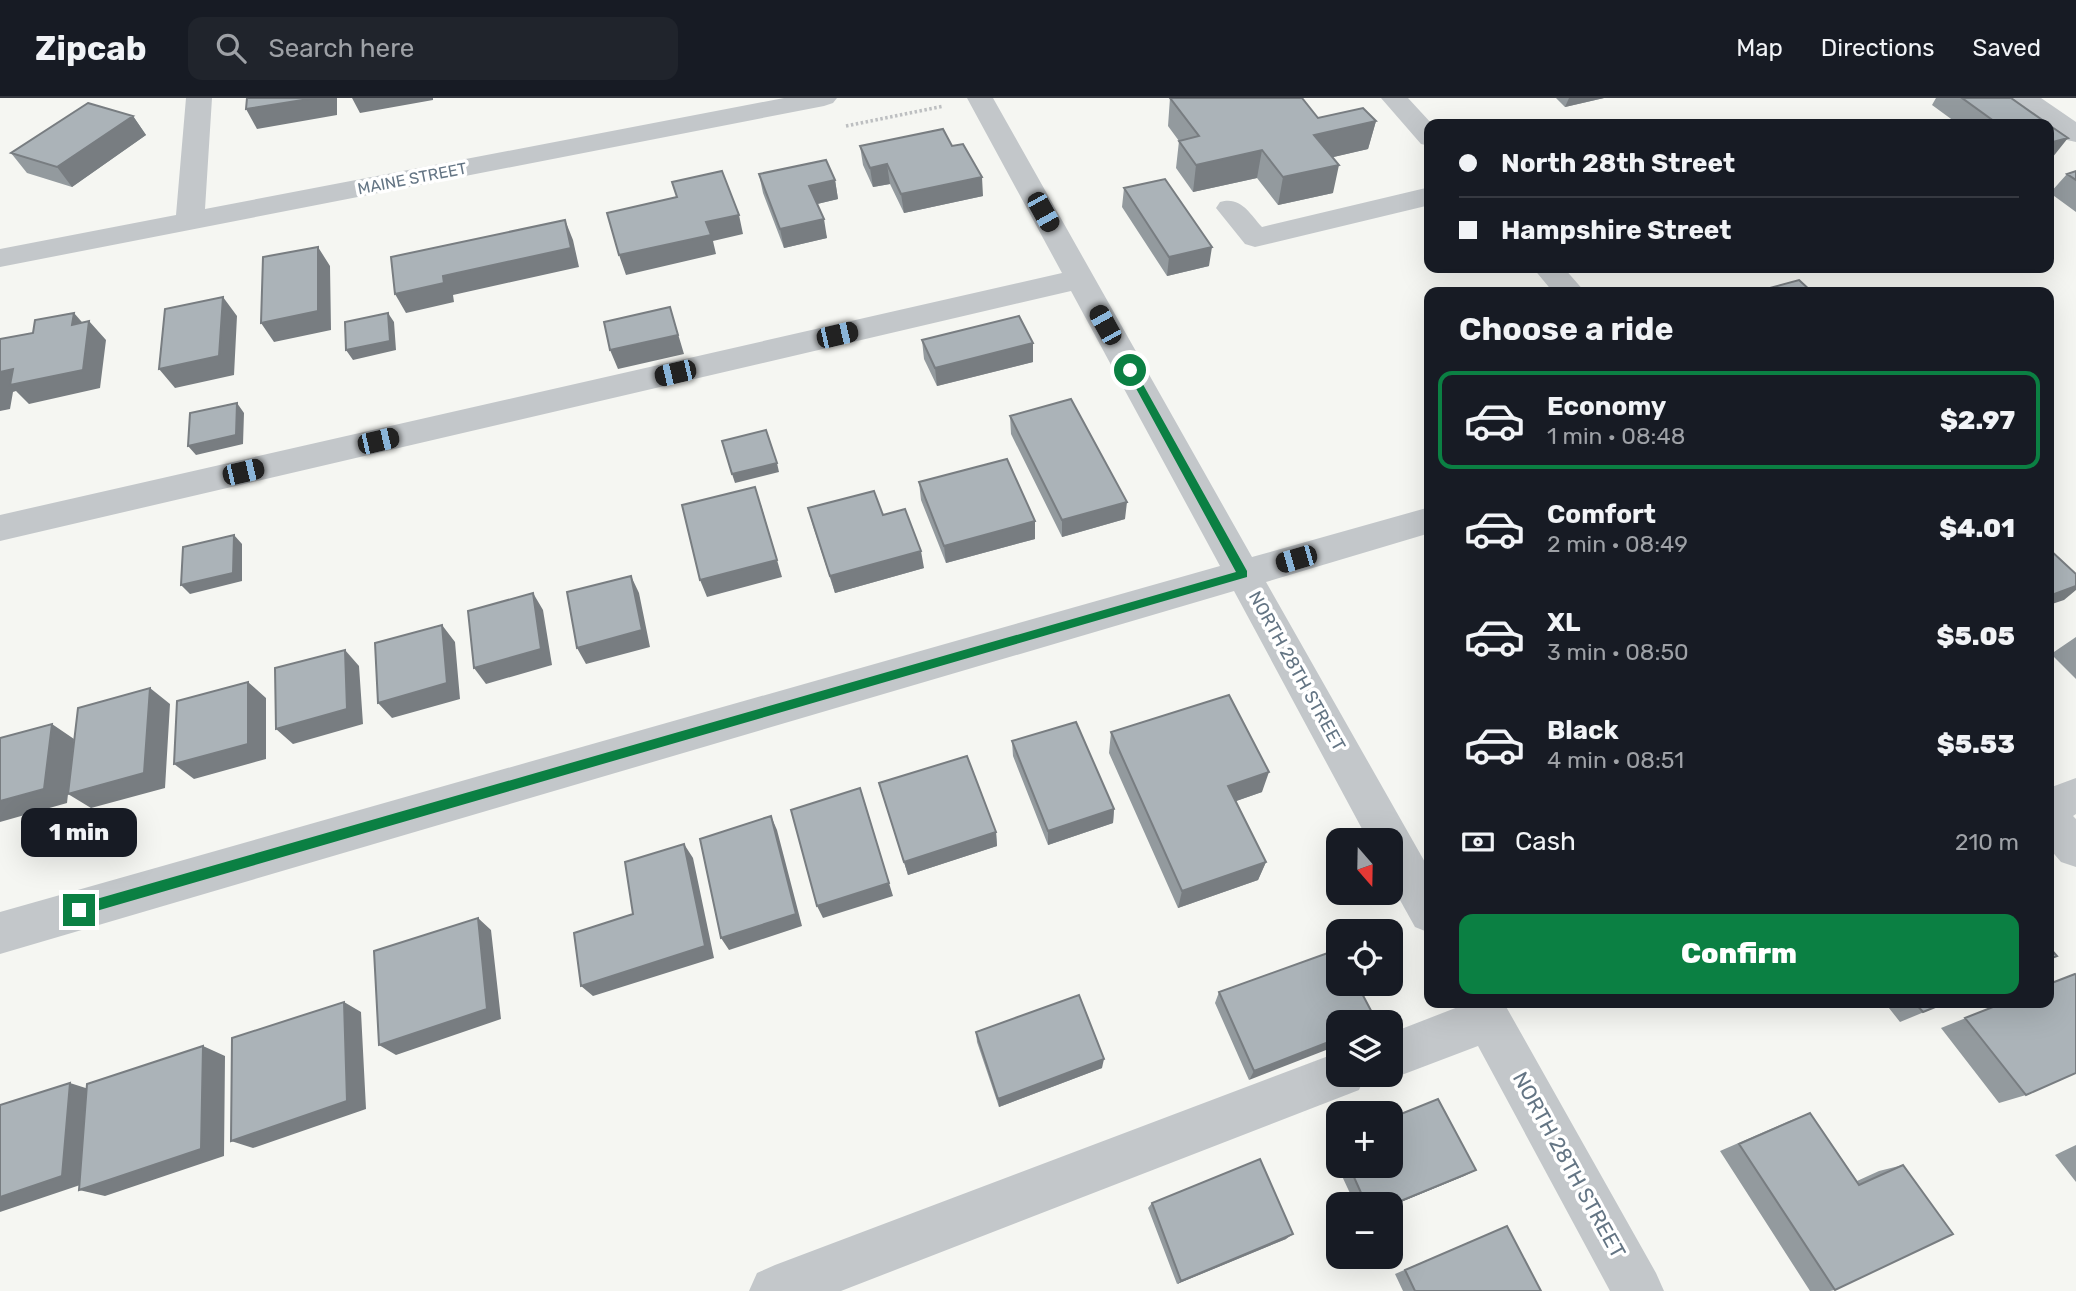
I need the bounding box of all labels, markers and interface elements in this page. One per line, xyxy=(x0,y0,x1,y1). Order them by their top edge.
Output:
search box xyxy=(188,17,678,80)
text: Zipcab xyxy=(35,29,146,68)
icon: search xyxy=(212,29,250,67)
text: Search here xyxy=(268,33,414,64)
text: Map xyxy=(1736,34,1783,62)
text: Directions xyxy=(1821,34,1934,62)
text: Saved xyxy=(1972,34,2041,62)
text: North 28th Street xyxy=(1501,148,1735,179)
street label: MAINE STREET xyxy=(356,159,468,198)
car xyxy=(1024,189,1063,235)
text: Hampshire Street xyxy=(1501,215,1731,246)
car xyxy=(1086,302,1125,348)
text: Choose a ride xyxy=(1459,310,1673,348)
car xyxy=(815,320,860,350)
route start xyxy=(1114,354,1146,386)
car xyxy=(653,358,698,388)
icon: car xyxy=(1463,389,1526,452)
text: Economy xyxy=(1547,391,1666,422)
text: $2.97 xyxy=(1940,405,2015,436)
text: 1 min · 08:48 xyxy=(1547,422,1685,450)
car xyxy=(356,426,401,456)
car xyxy=(221,457,266,487)
icon: car xyxy=(1463,497,1526,560)
text: Comfort xyxy=(1547,499,1656,530)
text: $4.01 xyxy=(1939,513,2015,544)
text: 2 min · 08:49 xyxy=(1547,530,1688,558)
car xyxy=(1273,543,1320,575)
street label: NORTH 28TH STREET xyxy=(1244,587,1350,755)
icon: car xyxy=(1463,605,1526,668)
text: XL xyxy=(1547,607,1580,638)
text: $5.05 xyxy=(1937,621,2015,652)
text: 3 min · 08:50 xyxy=(1547,638,1689,666)
icon: car xyxy=(1463,713,1526,776)
text: Black xyxy=(1547,715,1619,746)
text: $5.53 xyxy=(1937,729,2015,760)
text: 4 min · 08:51 xyxy=(1547,746,1684,774)
callout: 1 min xyxy=(21,808,137,858)
text: 1 min xyxy=(49,818,109,846)
icon: cash xyxy=(1459,823,1497,861)
text: Cash xyxy=(1515,826,1576,857)
north arrow xyxy=(1326,828,1404,905)
map controls xyxy=(1326,828,1403,1269)
text: 210 m xyxy=(1955,828,2019,856)
route end xyxy=(63,894,95,926)
button: Confirm xyxy=(1459,914,2019,994)
button: locate xyxy=(1326,919,1403,996)
button: layers xyxy=(1326,1010,1403,1087)
street label: NORTH 28TH STREET xyxy=(1508,1067,1631,1262)
button: + xyxy=(1326,1101,1403,1178)
button: − xyxy=(1326,1192,1403,1269)

